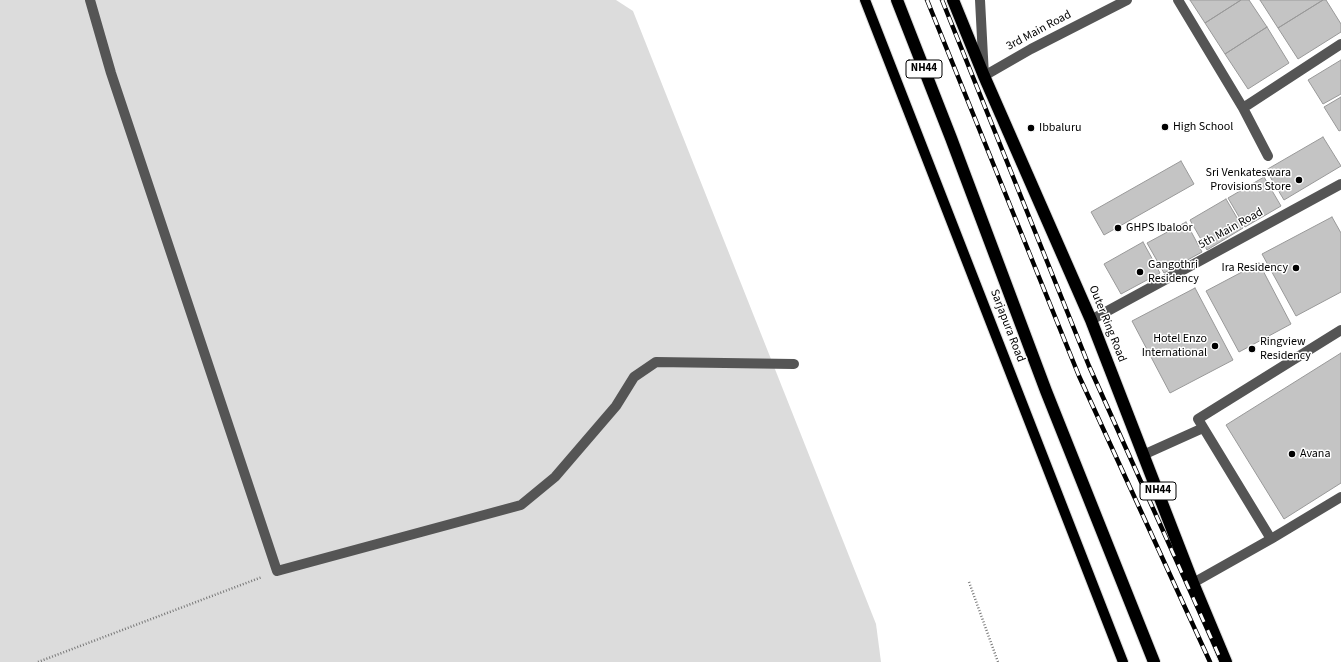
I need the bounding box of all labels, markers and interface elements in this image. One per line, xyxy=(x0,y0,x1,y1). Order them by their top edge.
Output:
street label: 3rd Main Road xyxy=(1004,8,1074,54)
road number: NH44 xyxy=(906,60,942,78)
place label: High School xyxy=(1173,120,1233,134)
place label: Ibbaluru xyxy=(1039,121,1082,135)
marker: High School xyxy=(1160,122,1170,132)
marker: Ibbaluru xyxy=(1026,123,1036,133)
place label: Sri Venkateswara Provisions Store xyxy=(1205,166,1291,194)
marker: Sri Venkateswara Provisions Store xyxy=(1294,175,1304,185)
street label: 5th Main Road xyxy=(1196,205,1266,253)
place label: GHPS Ibaloor xyxy=(1126,221,1193,235)
marker: GHPS Ibaloor xyxy=(1113,223,1123,233)
place label: Gangothri Residency xyxy=(1148,258,1199,286)
place label: Ira Residency xyxy=(1222,261,1288,275)
marker: Ira Residency xyxy=(1291,263,1301,273)
marker: Gangothri Residency xyxy=(1135,267,1145,277)
street label: Outer Ring Road xyxy=(1085,284,1129,364)
street label: Sarjapura Road xyxy=(986,288,1028,364)
place label: Hotel Enzo International xyxy=(1142,332,1207,360)
place label: Ringview Residency xyxy=(1260,335,1311,363)
marker: Hotel Enzo International xyxy=(1210,341,1220,351)
marker: Ringview Residency xyxy=(1247,344,1257,354)
place label: Avana xyxy=(1300,447,1330,461)
marker: Avana xyxy=(1287,449,1297,459)
road number: NH44 xyxy=(1140,482,1176,500)

